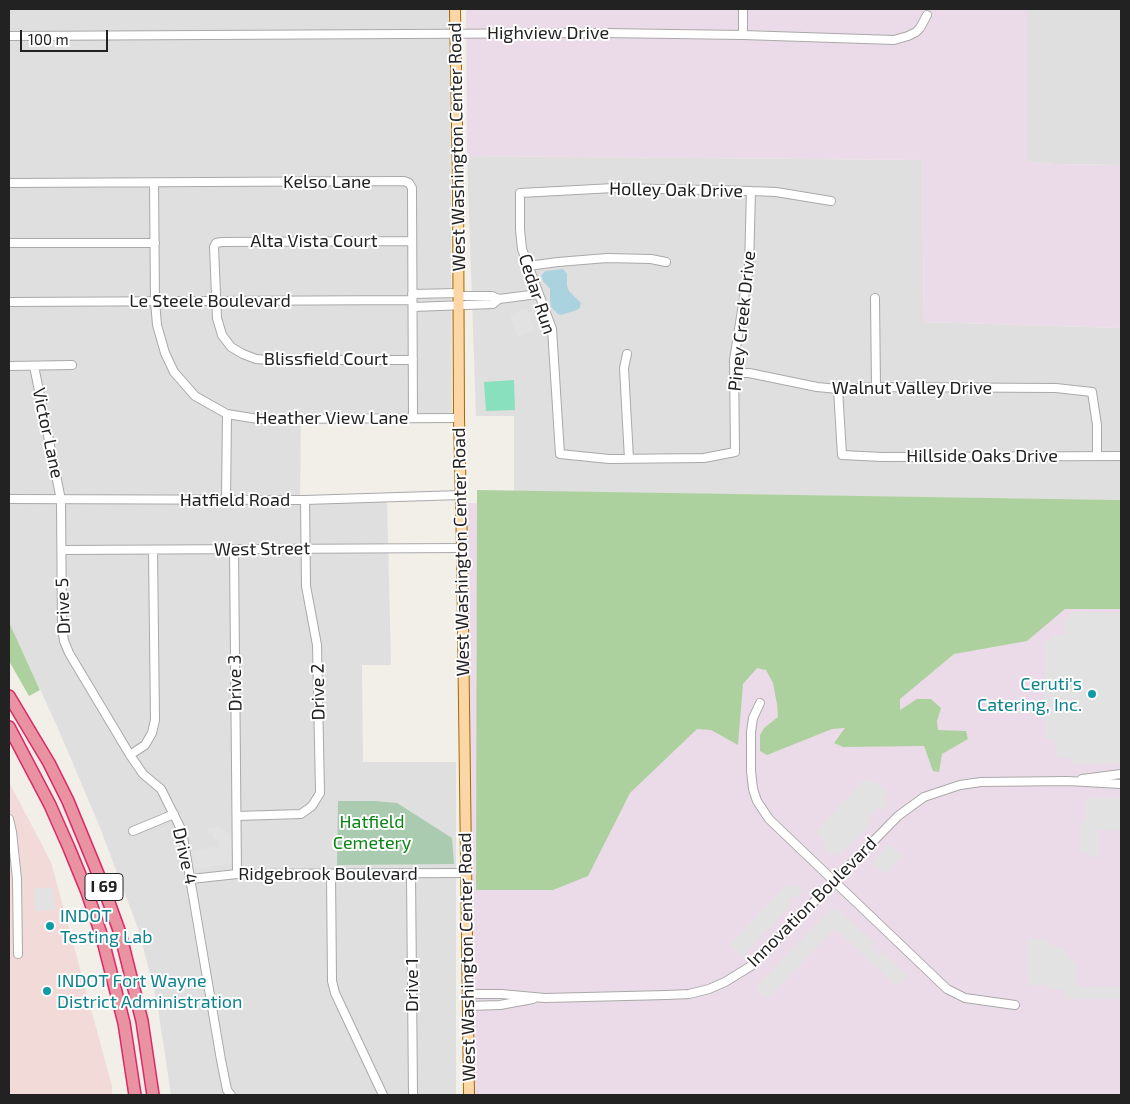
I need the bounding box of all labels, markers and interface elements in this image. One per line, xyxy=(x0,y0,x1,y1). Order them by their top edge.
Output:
scale bar xyxy=(22,20,110,52)
street label: West Washington Center Road xyxy=(444,22,470,272)
street label: Highview Drive xyxy=(487,22,609,44)
text: 100 m xyxy=(28,30,69,48)
street label: Kelso Lane xyxy=(283,171,371,193)
street label: Holley Oak Drive xyxy=(609,178,743,202)
street label: Alta Vista Court xyxy=(250,230,378,252)
street label: Piney Creek Drive xyxy=(724,250,760,392)
street label: Cedar Run xyxy=(514,251,560,337)
street label: Le Steele Boulevard xyxy=(129,290,291,312)
street label: Blissfield Court xyxy=(264,348,388,370)
street label: Walnut Valley Drive xyxy=(832,377,992,399)
street label: Victor Lane xyxy=(28,386,68,480)
street label: Heather View Lane xyxy=(256,407,408,429)
street label: West Washington Center Road xyxy=(448,427,474,677)
street label: Hillside Oaks Drive xyxy=(906,445,1058,467)
street label: Hatfield Road xyxy=(180,489,290,511)
street label: West Street xyxy=(214,537,310,561)
street label: Drive 5 xyxy=(51,577,75,635)
street label: Drive 3 xyxy=(224,654,246,712)
street label: Drive 2 xyxy=(307,663,329,721)
place label: Ceruti's Catering, Inc. xyxy=(977,673,1082,716)
marker: Ceruti's Catering, Inc. xyxy=(1086,688,1098,700)
park label: Hatfield Cemetery xyxy=(333,811,411,854)
street label: Drive 4 xyxy=(168,825,202,887)
street label: West Washington Center Road xyxy=(454,832,480,1082)
street label: Innovation Boulevard xyxy=(743,833,881,971)
street label: Ridgebrook Boulevard xyxy=(238,863,418,885)
road number: I 69 xyxy=(85,874,123,900)
place label: INDOT Testing Lab xyxy=(60,905,152,948)
marker: INDOT Testing Lab xyxy=(44,920,56,932)
street label: Drive 1 xyxy=(401,958,423,1012)
place label: INDOT Fort Wayne District Administration xyxy=(57,970,243,1012)
marker: INDOT Fort Wayne District Administration xyxy=(41,985,53,997)

